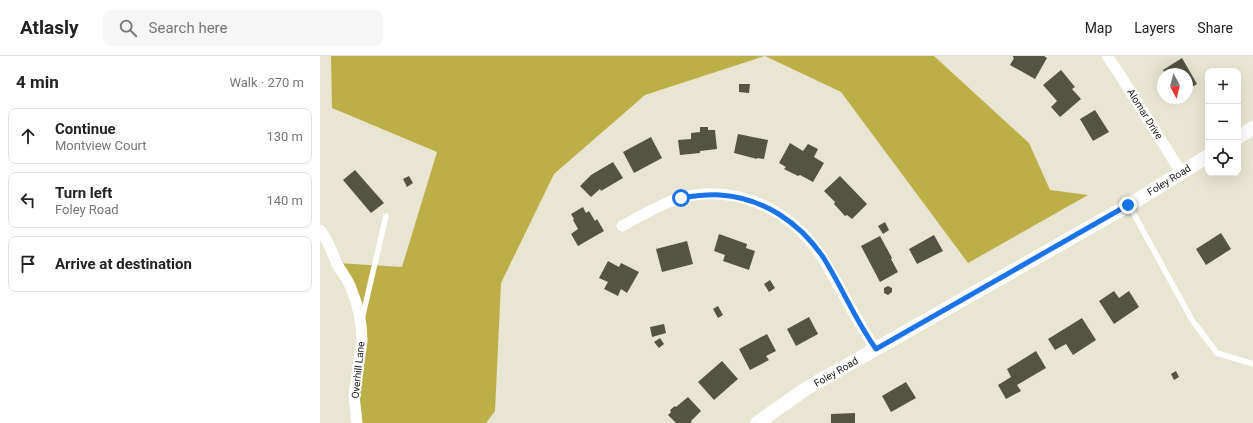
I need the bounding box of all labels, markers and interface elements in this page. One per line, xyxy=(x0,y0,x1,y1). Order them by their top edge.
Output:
search box xyxy=(103,10,383,46)
text: Atlasly xyxy=(20,16,79,39)
icon: search xyxy=(117,17,139,39)
text: Search here xyxy=(149,19,228,37)
text: Map xyxy=(1085,20,1112,36)
text: Layers xyxy=(1134,20,1175,36)
text: Share xyxy=(1197,20,1233,36)
north arrow xyxy=(1157,68,1193,104)
map controls xyxy=(1205,68,1241,176)
button: + xyxy=(1205,68,1241,104)
text: 4 min xyxy=(16,72,59,92)
text: Walk · 270 m xyxy=(229,75,304,90)
street label: Alomar Drive xyxy=(1125,87,1165,141)
button: − xyxy=(1205,104,1241,140)
text: Continue xyxy=(55,120,116,138)
icon: ahead xyxy=(17,125,39,147)
text: 130 m xyxy=(266,129,303,144)
text: Montview Court xyxy=(55,138,147,153)
button: locate xyxy=(1205,140,1241,176)
street label: Foley Road xyxy=(1145,162,1193,198)
text: Turn left xyxy=(55,184,112,202)
icon: left xyxy=(17,189,39,211)
route start xyxy=(672,189,690,207)
text: 140 m xyxy=(266,193,303,208)
route end xyxy=(1119,196,1137,214)
text: Foley Road xyxy=(55,202,119,217)
icon: arrive xyxy=(17,253,39,275)
text: Arrive at destination xyxy=(55,255,192,273)
street label: Overhill Lane xyxy=(350,341,366,399)
street label: Foley Road xyxy=(812,355,860,389)

